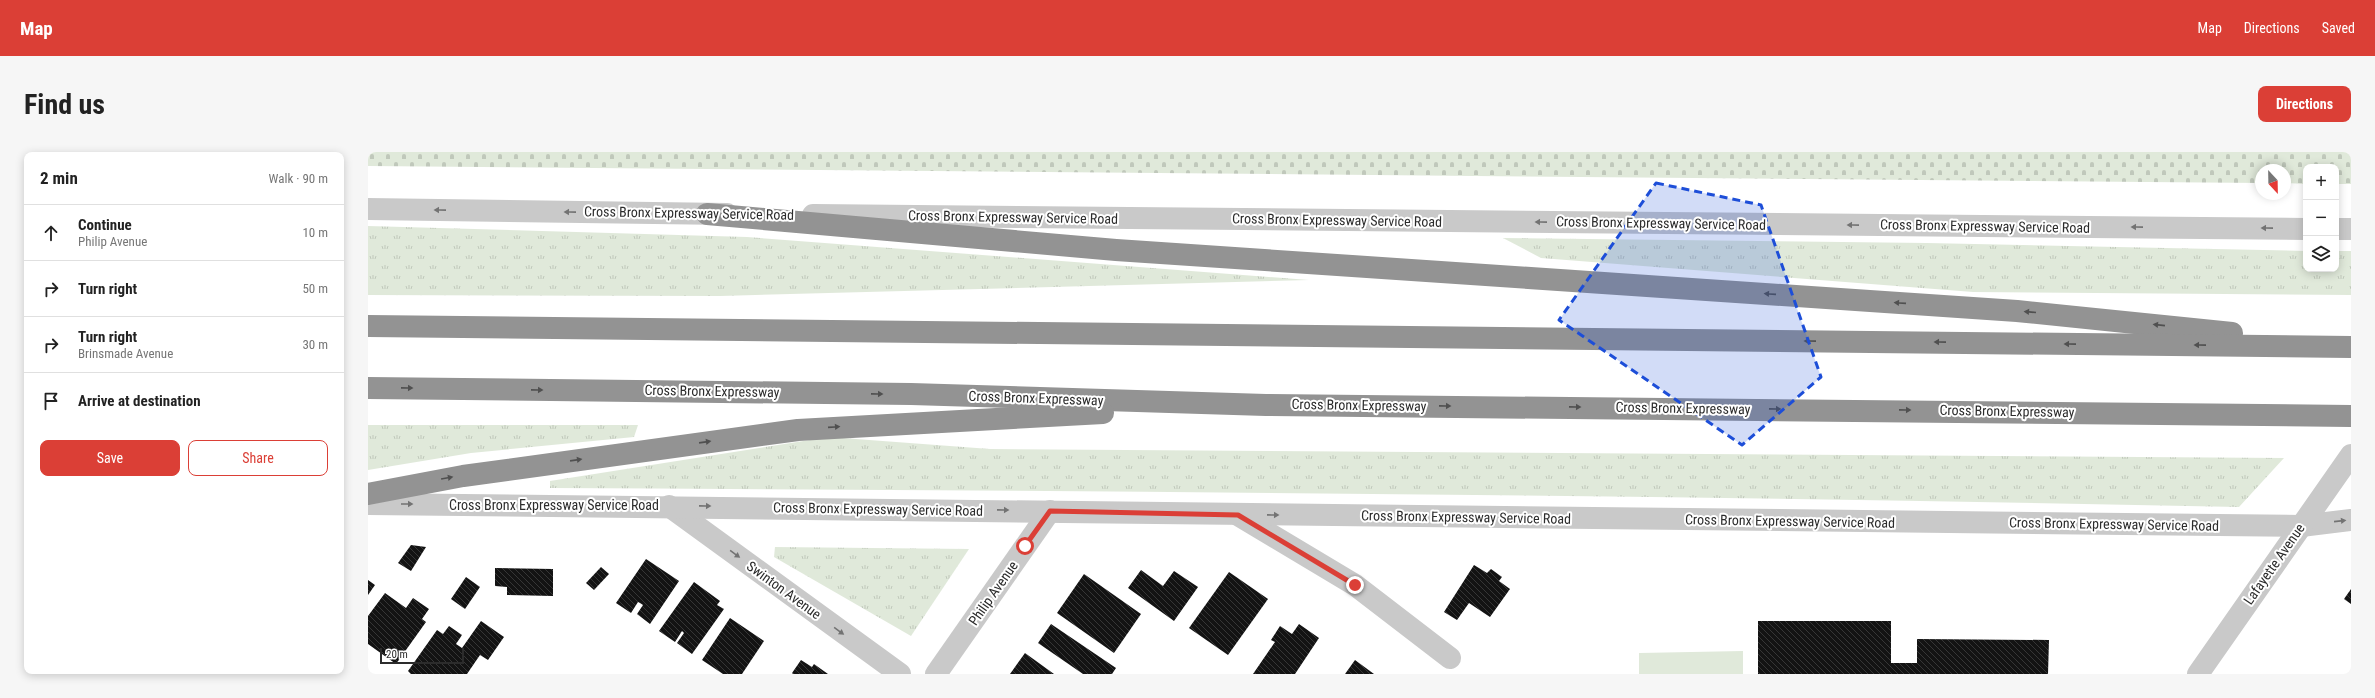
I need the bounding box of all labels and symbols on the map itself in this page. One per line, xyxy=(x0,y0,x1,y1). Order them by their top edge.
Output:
north arrow xyxy=(2255,164,2291,200)
street label: Cross Bronx Expressway Service Road xyxy=(584,203,794,223)
one-way arrow xyxy=(433,207,446,213)
street label: Cross Bronx Expressway Service Road xyxy=(908,207,1118,227)
one-way arrow xyxy=(563,209,576,215)
street label: Cross Bronx Expressway Service Road xyxy=(1232,210,1442,230)
street label: Cross Bronx Expressway Service Road xyxy=(1556,213,1766,233)
street label: Cross Bronx Expressway Service Road xyxy=(1880,216,2090,236)
one-way arrow xyxy=(1535,218,1547,225)
one-way arrow xyxy=(1847,221,1859,228)
one-way arrow xyxy=(2130,224,2143,230)
one-way arrow xyxy=(2261,225,2273,232)
one-way arrow xyxy=(1764,291,1776,298)
one-way arrow xyxy=(1894,300,1906,307)
one-way arrow xyxy=(2024,309,2036,316)
one-way arrow xyxy=(2153,322,2165,328)
one-way arrow xyxy=(1803,338,1816,344)
one-way arrow xyxy=(1933,339,1946,345)
one-way arrow xyxy=(2063,341,2076,347)
one-way arrow xyxy=(2193,342,2206,348)
street label: Cross Bronx Expressway xyxy=(644,382,780,400)
one-way arrow xyxy=(401,385,414,391)
one-way arrow xyxy=(531,387,544,393)
street label: Cross Bronx Expressway xyxy=(968,388,1104,408)
one-way arrow xyxy=(871,390,883,397)
street label: Cross Bronx Expressway xyxy=(1291,396,1427,414)
street label: Cross Bronx Expressway xyxy=(1615,399,1751,417)
street label: Cross Bronx Expressway xyxy=(1939,402,2075,420)
one-way arrow xyxy=(1439,403,1452,409)
one-way arrow xyxy=(1569,404,1582,410)
one-way arrow xyxy=(1769,406,1782,412)
one-way arrow xyxy=(1899,407,1912,413)
one-way arrow xyxy=(828,423,840,430)
one-way arrow xyxy=(699,439,711,445)
one-way arrow xyxy=(570,457,582,463)
one-way arrow xyxy=(441,475,454,481)
street label: Cross Bronx Expressway Service Road xyxy=(449,497,659,513)
street label: Cross Bronx Expressway Service Road xyxy=(773,499,983,519)
one-way arrow xyxy=(401,501,414,507)
one-way arrow xyxy=(699,503,712,509)
one-way arrow xyxy=(997,507,1009,514)
street label: Cross Bronx Expressway Service Road xyxy=(1361,507,1571,527)
street label: Cross Bronx Expressway Service Road xyxy=(1685,511,1895,531)
one-way arrow xyxy=(1267,512,1280,518)
street label: Cross Bronx Expressway Service Road xyxy=(2009,514,2219,534)
one-way arrow xyxy=(2334,518,2346,524)
street label: Lafayette Avenue xyxy=(2240,520,2308,608)
route start xyxy=(1016,537,1034,555)
one-way arrow xyxy=(729,550,740,558)
street label: Swinton Avenue xyxy=(744,558,825,622)
street label: Philip Avenue xyxy=(965,558,1021,628)
route end xyxy=(1346,576,1364,594)
one-way arrow xyxy=(834,627,845,635)
scale bar xyxy=(380,646,464,665)

